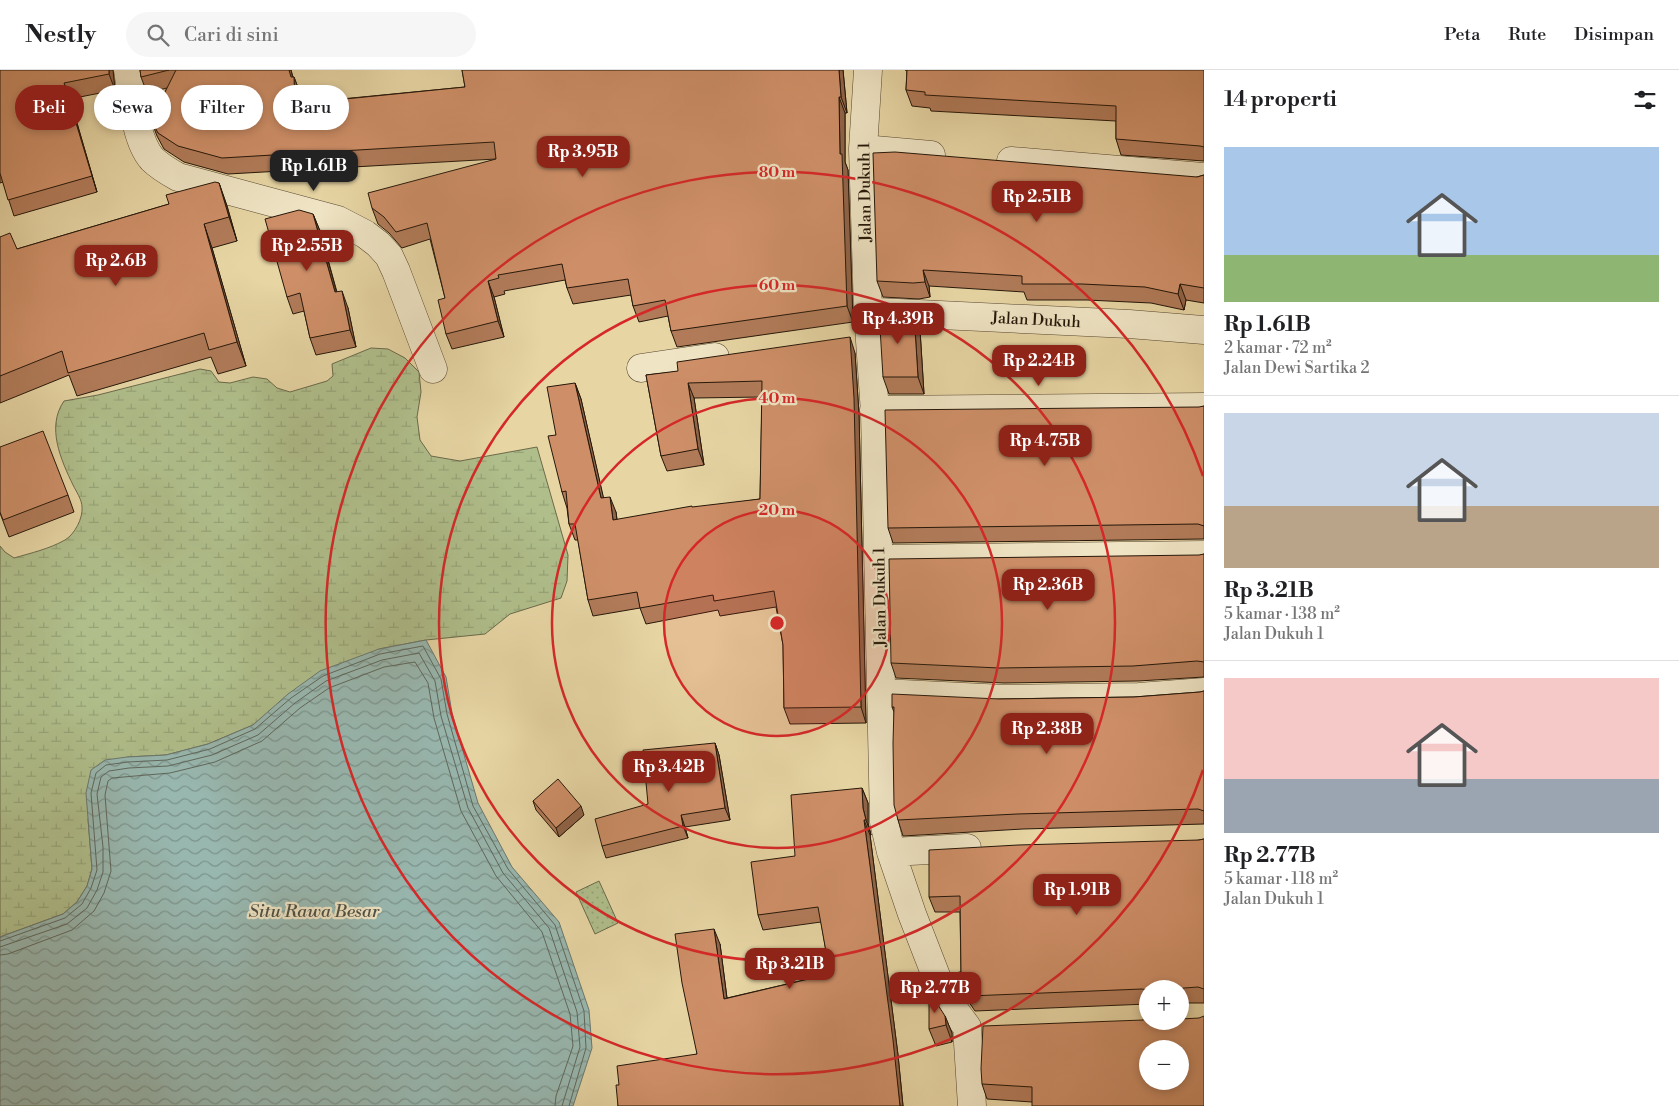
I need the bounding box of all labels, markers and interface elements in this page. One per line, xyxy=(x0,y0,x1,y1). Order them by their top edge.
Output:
search box xyxy=(126,12,476,57)
text: Nestly xyxy=(25,20,96,50)
icon: search xyxy=(144,21,172,49)
text: Cari di sini xyxy=(184,23,279,47)
text: Peta xyxy=(1444,23,1480,46)
text: Rute xyxy=(1508,23,1546,46)
text: Disimpan xyxy=(1574,23,1654,46)
chip: Beli xyxy=(15,85,84,130)
chip: Sewa xyxy=(94,85,171,130)
chip: Filter xyxy=(181,85,263,130)
chip: Baru xyxy=(273,85,349,130)
icon: filters xyxy=(1631,86,1659,114)
text: 14 properti xyxy=(1224,87,1337,113)
pin: Rp 3.95B xyxy=(531,136,635,178)
text: Rp 3.95B xyxy=(548,142,618,162)
street label: Jalan Dukuh 1 xyxy=(854,142,876,243)
pin: Rp 1.61B xyxy=(262,150,366,192)
text: Rp 1.61B xyxy=(281,156,347,176)
text: 80 m xyxy=(759,163,796,182)
pin: Rp 2.51B xyxy=(985,180,1089,223)
icon: home xyxy=(1397,180,1487,270)
text: Rp 2.51B xyxy=(1003,187,1071,207)
pin: Rp 2.55B xyxy=(255,230,359,272)
text: Rp 2.55B xyxy=(272,236,342,256)
pin: Rp 2.6B xyxy=(70,244,162,287)
text: Rp 2.6B xyxy=(85,251,147,271)
text: 60 m xyxy=(759,276,796,295)
pin: Rp 4.39B xyxy=(846,302,950,345)
street label: Jalan Dukuh xyxy=(990,308,1082,332)
text: Rp 4.39B xyxy=(862,309,934,329)
text: Rp 1.61B xyxy=(1224,312,1311,338)
text: 2 kamar · 72 m² xyxy=(1224,338,1332,358)
pin: Rp 2.24B xyxy=(987,344,1091,387)
text: Rp 2.24B xyxy=(1003,351,1075,371)
text: Jalan Dewi Sartika 2 xyxy=(1224,358,1370,378)
text: 40 m xyxy=(758,389,796,408)
pin: Rp 4.75B xyxy=(993,424,1097,467)
text: Rp 4.75B xyxy=(1010,431,1080,451)
icon: home xyxy=(1397,445,1487,535)
text: 20 m xyxy=(759,501,796,520)
street label: Jalan Dukuh 1 xyxy=(869,547,891,648)
pin: Rp 2.36B xyxy=(996,568,1100,611)
text: Rp 2.36B xyxy=(1013,575,1083,595)
text: Rp 3.21B xyxy=(1224,578,1314,604)
text: 5 kamar · 138 m² xyxy=(1224,604,1340,624)
centre of rings xyxy=(768,614,786,632)
text: Jalan Dukuh 1 xyxy=(1224,624,1324,644)
icon: home xyxy=(1397,710,1487,800)
pin: Rp 2.38B xyxy=(995,712,1099,755)
text: Rp 2.38B xyxy=(1012,719,1082,739)
pin: Rp 3.42B xyxy=(617,750,721,793)
text: Rp 3.42B xyxy=(633,757,705,777)
text: Rp 2.77B xyxy=(1224,843,1315,869)
text: 5 kamar · 118 m² xyxy=(1224,869,1338,889)
pin: Rp 1.91B xyxy=(1025,874,1129,916)
text: Rp 1.91B xyxy=(1044,880,1110,900)
text: Jalan Dukuh 1 xyxy=(1224,889,1324,909)
water label: Situ Rawa Besar xyxy=(249,900,380,923)
pin: Rp 3.21B xyxy=(738,948,842,990)
text: Rp 3.21B xyxy=(756,954,824,974)
pin: Rp 2.77B xyxy=(883,972,987,1014)
text: Rp 2.77B xyxy=(900,978,970,998)
map controls xyxy=(1139,980,1189,1090)
button: + xyxy=(1139,980,1189,1030)
button: − xyxy=(1139,1040,1189,1090)

